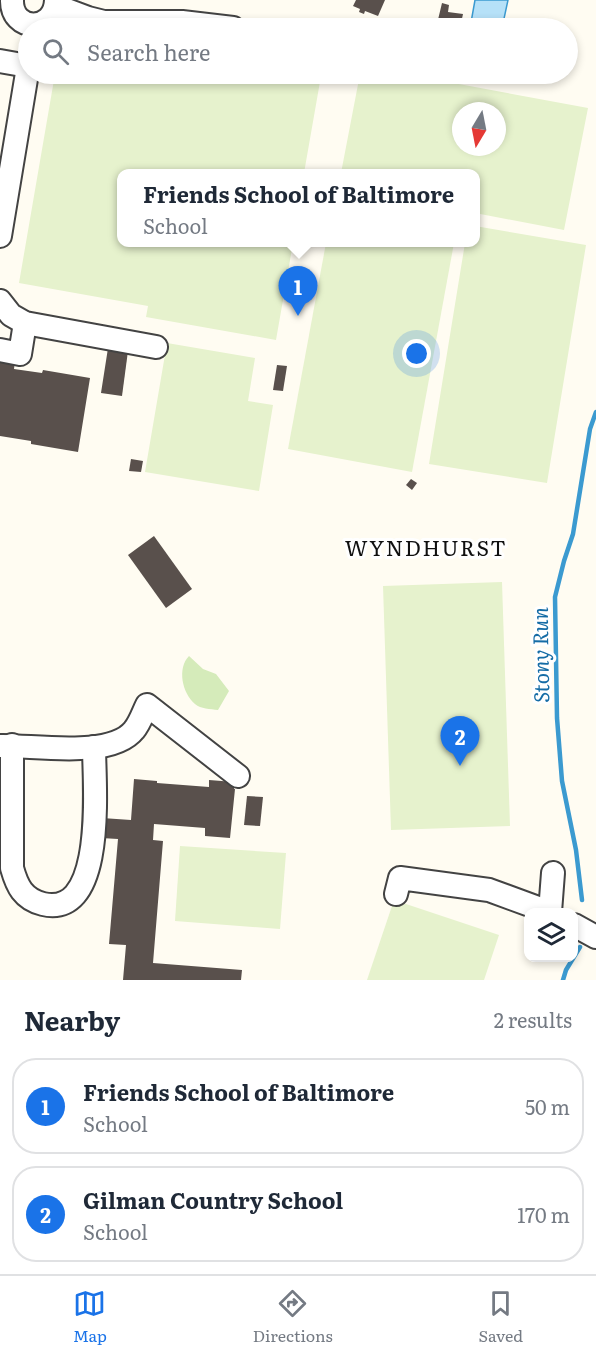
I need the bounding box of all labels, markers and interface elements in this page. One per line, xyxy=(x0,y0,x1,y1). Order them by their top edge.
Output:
search box xyxy=(18,18,578,84)
icon: search xyxy=(39,35,72,68)
text: Search here xyxy=(87,35,210,68)
north arrow xyxy=(452,102,506,156)
popup xyxy=(117,169,480,247)
text: Friends School of Baltimore xyxy=(143,177,454,210)
text: School xyxy=(143,210,208,240)
pin: 1 xyxy=(278,266,318,316)
your location xyxy=(402,339,431,368)
district label: WYNDHURST xyxy=(345,531,507,562)
water label: Stony Run xyxy=(523,606,555,703)
pin: 2 xyxy=(440,716,480,766)
map controls xyxy=(524,908,578,962)
button: layers xyxy=(524,908,578,962)
text: Nearby xyxy=(24,1000,120,1039)
text: 2 results xyxy=(494,1004,572,1034)
text: Friends School of Baltimore xyxy=(83,1075,394,1108)
text: 1 xyxy=(41,1091,50,1121)
text: 50 m xyxy=(525,1091,570,1121)
text: School xyxy=(83,1108,148,1138)
text: Gilman Country School xyxy=(83,1183,343,1216)
text: 2 xyxy=(40,1199,51,1229)
text: 170 m xyxy=(517,1199,570,1229)
text: School xyxy=(83,1216,148,1246)
tab: Map xyxy=(73,1287,107,1347)
tab: Directions xyxy=(253,1287,333,1347)
tab: Saved xyxy=(479,1287,523,1347)

